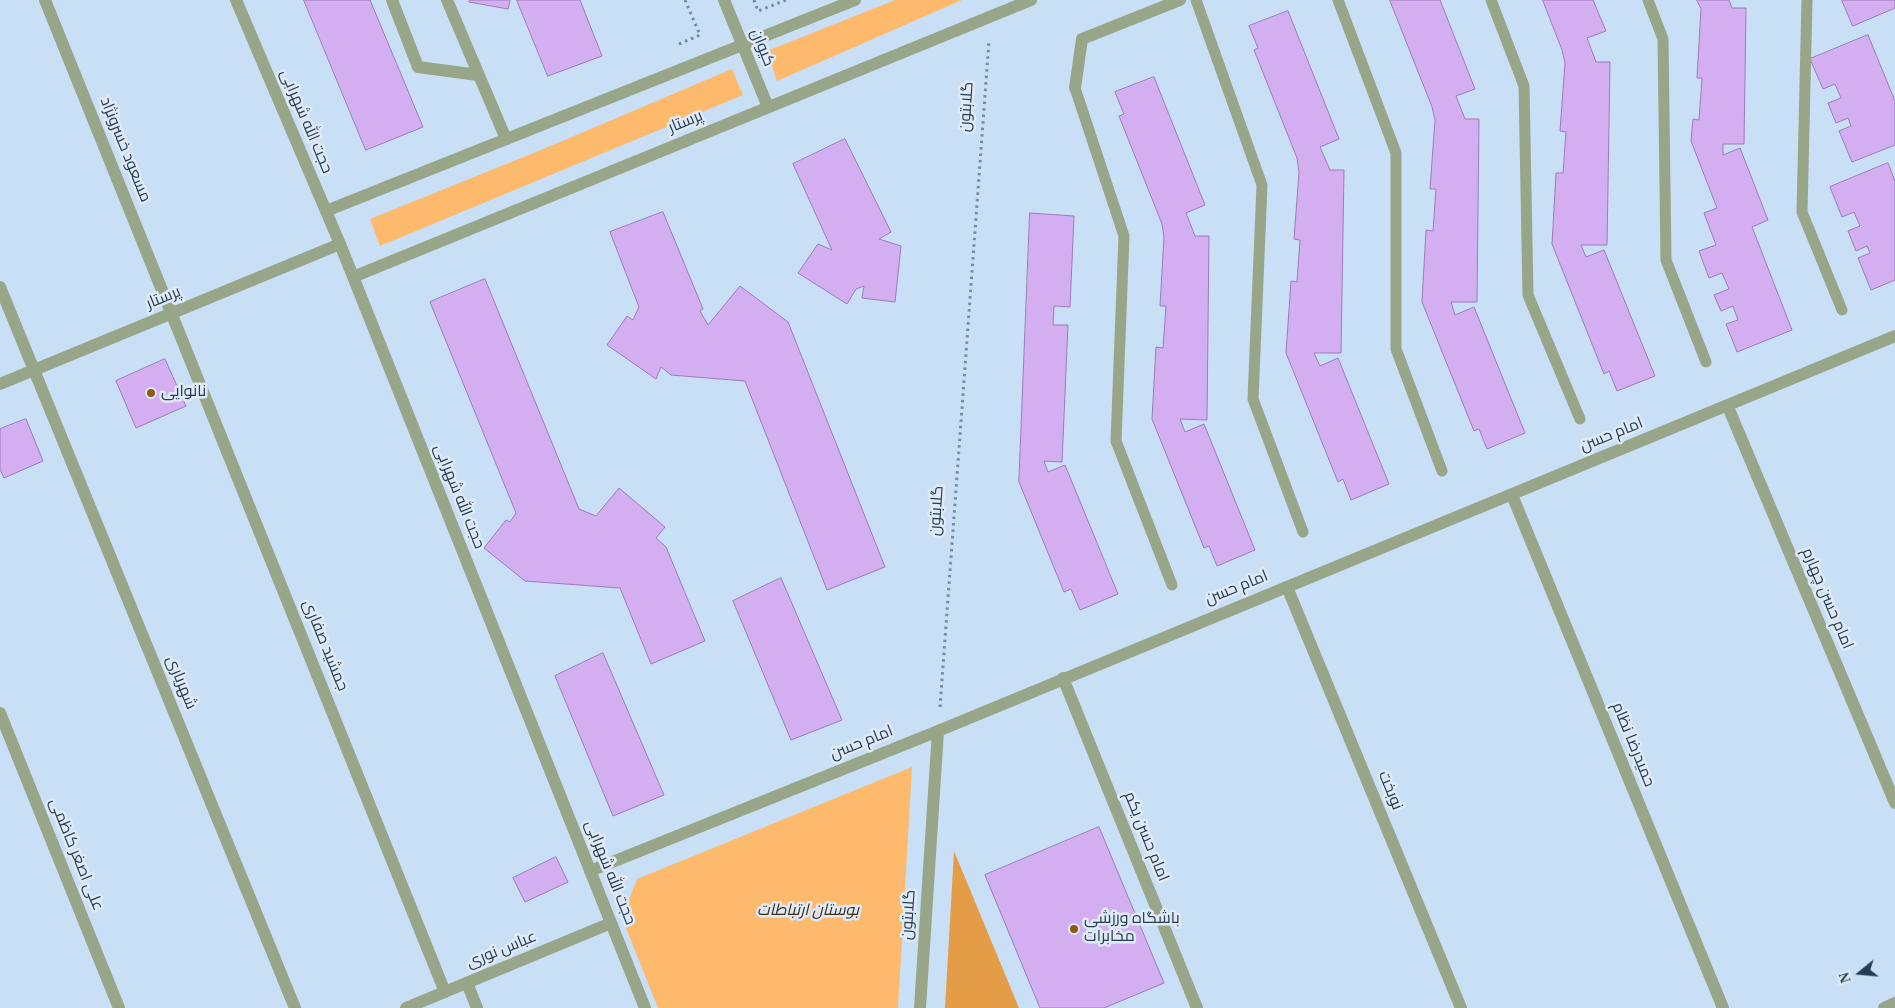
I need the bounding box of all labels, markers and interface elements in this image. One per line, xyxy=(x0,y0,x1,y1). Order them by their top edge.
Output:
street label: کیوان xyxy=(745,26,777,70)
street label: حجت الله شهرابی xyxy=(274,67,336,177)
street label: گلابتون xyxy=(957,81,979,133)
street label: مسعود خسرونژاد xyxy=(94,95,154,205)
street label: پرستار xyxy=(666,107,706,139)
street label: پرستار xyxy=(144,283,184,315)
place label: نانوایی xyxy=(161,383,206,403)
marker: نانوایی xyxy=(145,387,157,399)
street label: امام حسن xyxy=(1578,415,1646,457)
street label: حجت الله شهرابی xyxy=(428,442,488,552)
street label: گلابتون xyxy=(927,485,949,537)
street label: امام حسن چهارم xyxy=(1796,545,1856,653)
street label: امام حسن xyxy=(1203,568,1271,610)
street label: جمشید صفاری xyxy=(297,598,351,694)
street label: شهریاری xyxy=(161,653,199,713)
street label: حمیدرضا نظام xyxy=(1606,700,1658,790)
street label: امام حسن xyxy=(828,723,896,765)
street label: نوبخت xyxy=(1373,769,1405,813)
street label: امام حسن یکم xyxy=(1118,789,1172,885)
street label: علی اصغر کاظمی xyxy=(44,796,106,914)
street label: حجت الله شهرابی xyxy=(579,818,639,928)
street label: گلابتون xyxy=(899,889,921,941)
park label: بوستان ارتباطات xyxy=(757,902,859,922)
place label: باشگاه ورزشی مخابرات xyxy=(1084,910,1180,948)
marker: باشگاه ورزشی مخابرات xyxy=(1068,923,1080,935)
street label: عباس نوری xyxy=(464,928,540,974)
north arrow xyxy=(1835,948,1885,998)
text: N xyxy=(1837,970,1854,985)

